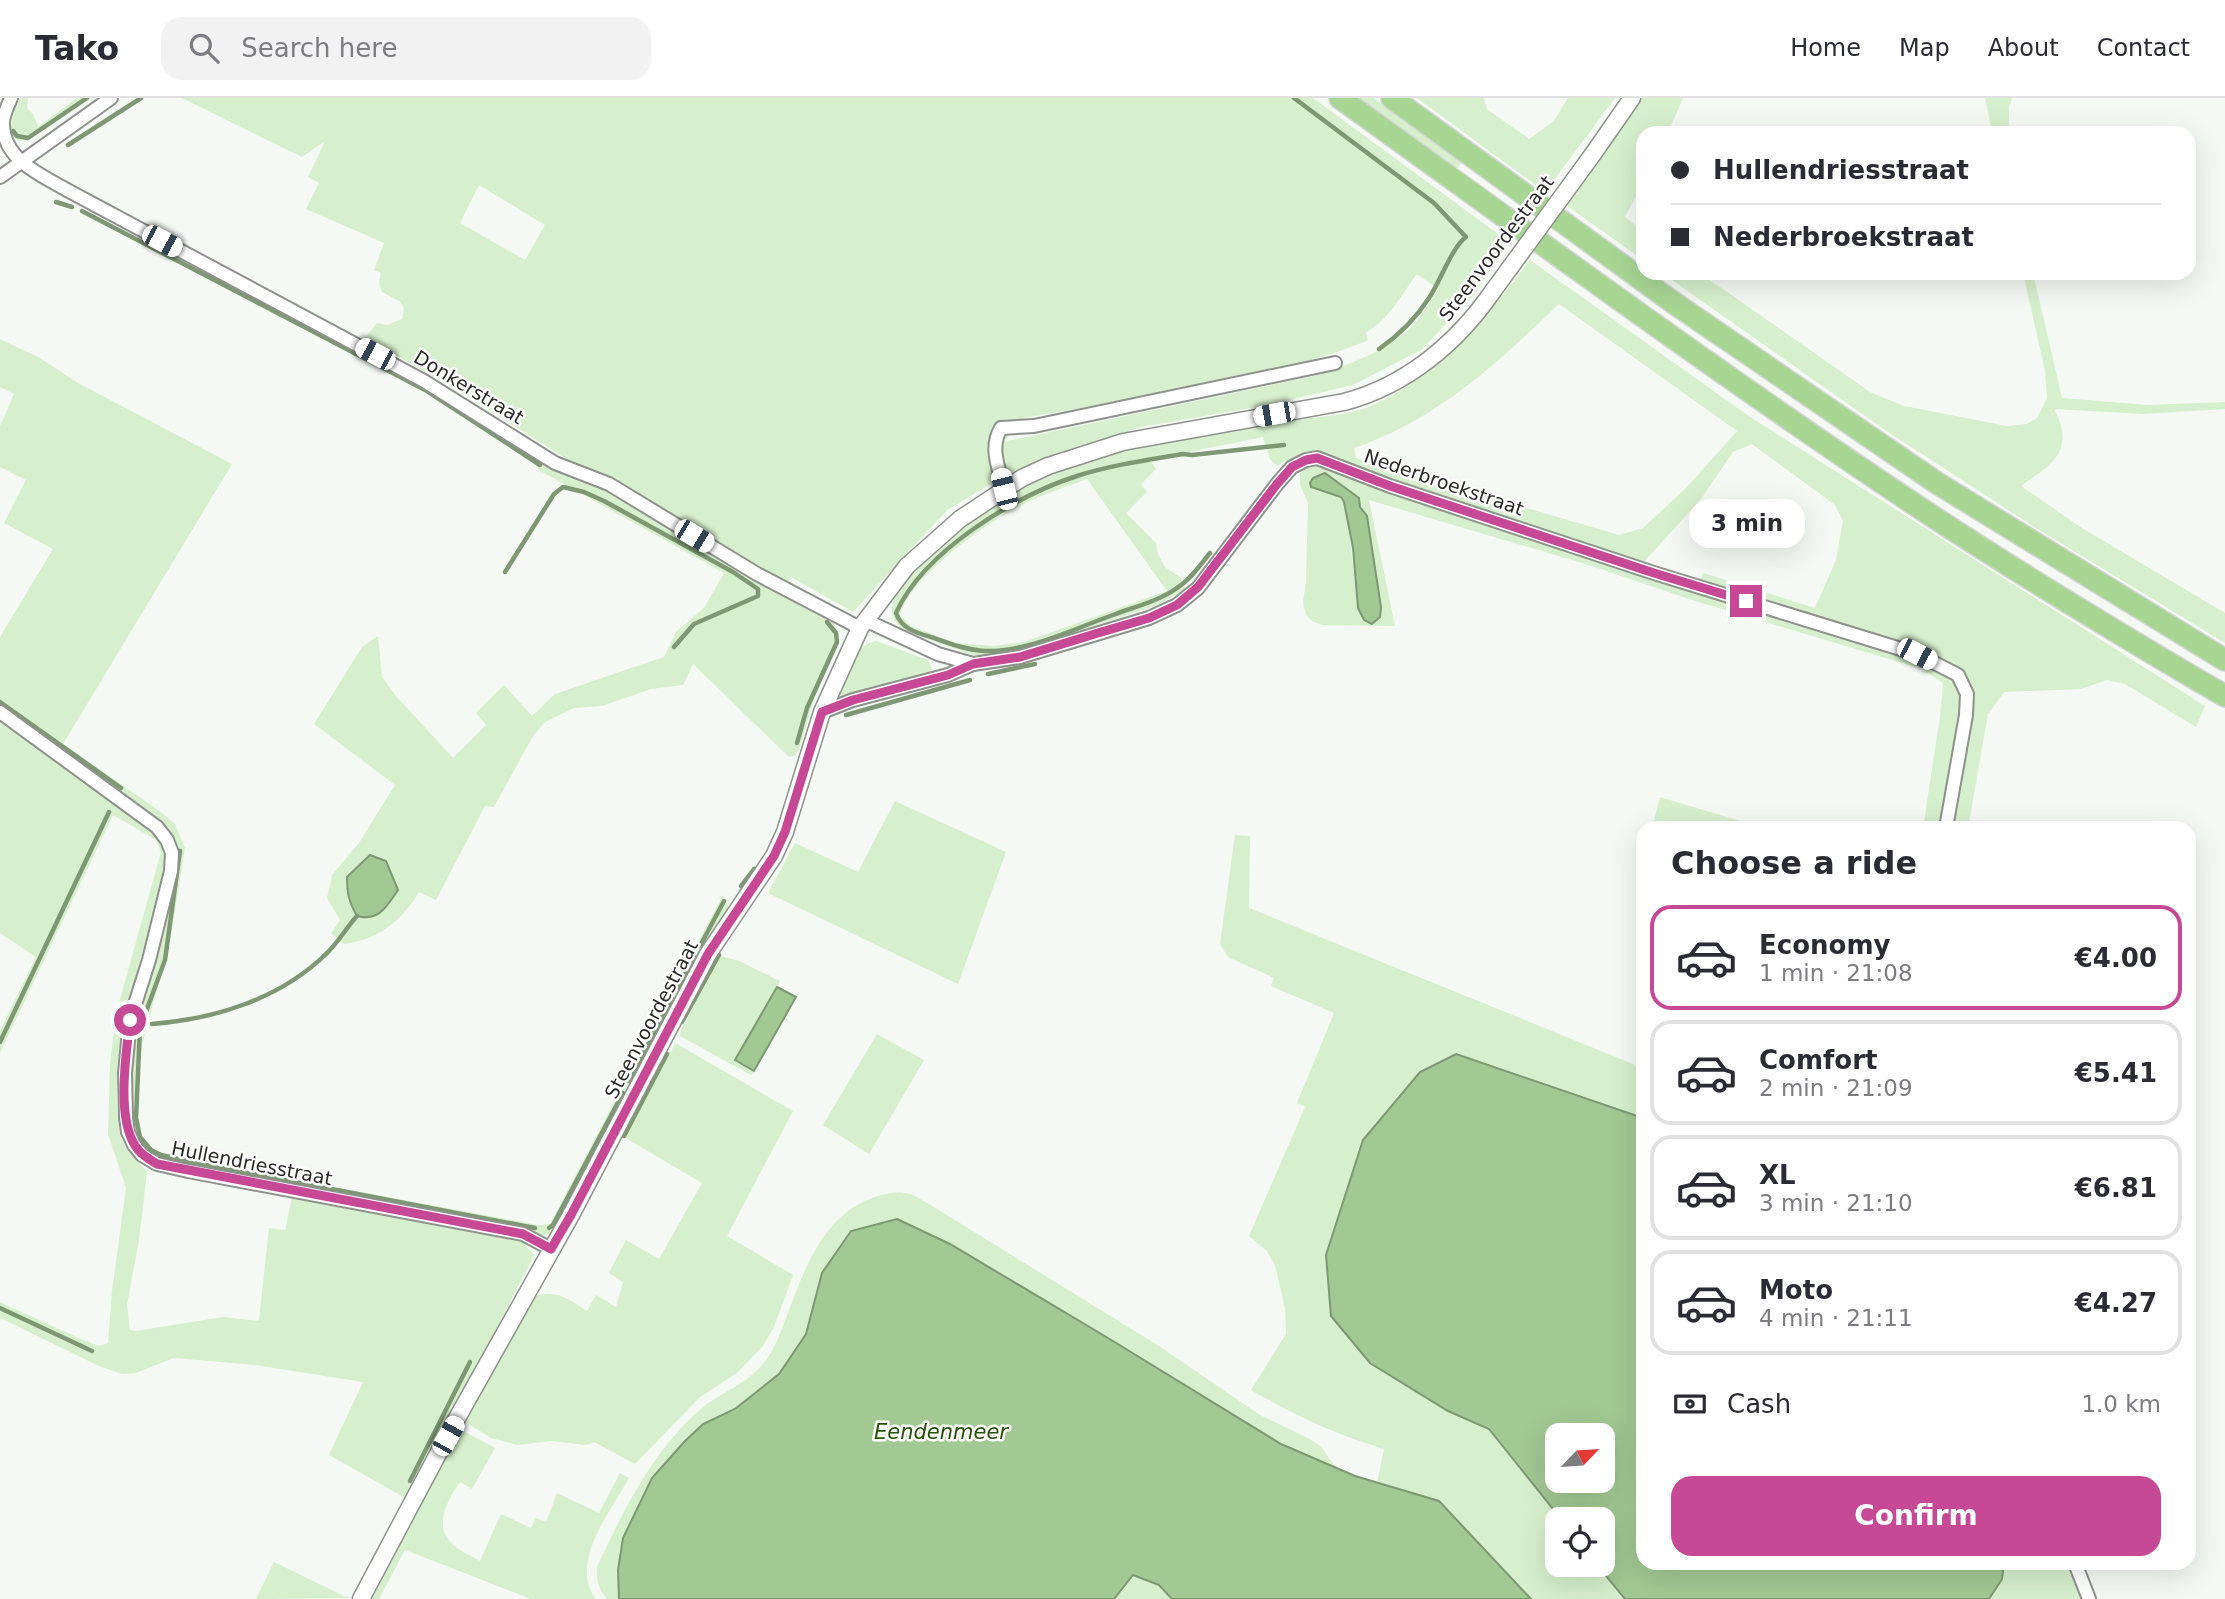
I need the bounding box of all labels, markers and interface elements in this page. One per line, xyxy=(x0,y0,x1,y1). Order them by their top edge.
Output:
search box xyxy=(161,17,651,80)
text: Tako xyxy=(35,29,119,68)
icon: search xyxy=(185,29,223,67)
text: Search here xyxy=(241,33,397,63)
text: Home xyxy=(1790,34,1861,62)
text: Map xyxy=(1899,34,1950,62)
text: About xyxy=(1988,34,2059,62)
text: Contact xyxy=(2097,34,2190,62)
text: Hullendriesstraat xyxy=(1713,155,1969,185)
street label: Steenvoordestraat xyxy=(1434,171,1558,325)
car xyxy=(139,222,186,260)
text: Nederbroekstraat xyxy=(1713,222,1974,252)
car xyxy=(352,335,399,373)
street label: Donkerstraat xyxy=(410,346,528,428)
car xyxy=(1252,400,1297,428)
street label: Nederbroekstraat xyxy=(1361,444,1527,520)
car xyxy=(989,466,1020,512)
callout: 3 min xyxy=(1688,500,1804,548)
text: 3 min xyxy=(1711,510,1783,536)
car xyxy=(671,516,718,556)
route end xyxy=(1730,585,1762,617)
car xyxy=(1894,635,1941,673)
text: Choose a ride xyxy=(1671,844,1917,882)
icon: car xyxy=(1675,926,1738,989)
text: Economy xyxy=(1759,930,1890,960)
street label: Steenvoordestraat xyxy=(600,936,702,1102)
text: €4.00 xyxy=(2075,943,2157,973)
text: 1 min · 21:08 xyxy=(1759,960,1913,986)
route start xyxy=(114,1004,146,1036)
icon: car xyxy=(1675,1041,1738,1104)
text: Comfort xyxy=(1759,1045,1877,1075)
text: €5.41 xyxy=(2075,1058,2157,1088)
text: 2 min · 21:09 xyxy=(1759,1075,1913,1101)
street label: Hullendriesstraat xyxy=(170,1137,334,1189)
icon: car xyxy=(1675,1156,1738,1219)
text: XL xyxy=(1759,1160,1796,1190)
text: €6.81 xyxy=(2075,1173,2157,1203)
text: 3 min · 21:10 xyxy=(1759,1190,1913,1216)
icon: car xyxy=(1675,1271,1738,1334)
text: Moto xyxy=(1759,1275,1833,1305)
text: €4.27 xyxy=(2075,1288,2157,1318)
text: 4 min · 21:11 xyxy=(1759,1305,1913,1331)
icon: cash xyxy=(1671,1385,1709,1423)
text: Cash xyxy=(1727,1389,1791,1419)
text: 1.0 km xyxy=(2081,1391,2161,1417)
car xyxy=(429,1413,468,1459)
water label: Eendenmeer xyxy=(874,1420,1009,1444)
north arrow xyxy=(1545,1423,1615,1493)
map controls xyxy=(1545,1423,1615,1577)
button: Confirm xyxy=(1671,1476,2161,1556)
button: locate xyxy=(1545,1507,1615,1577)

